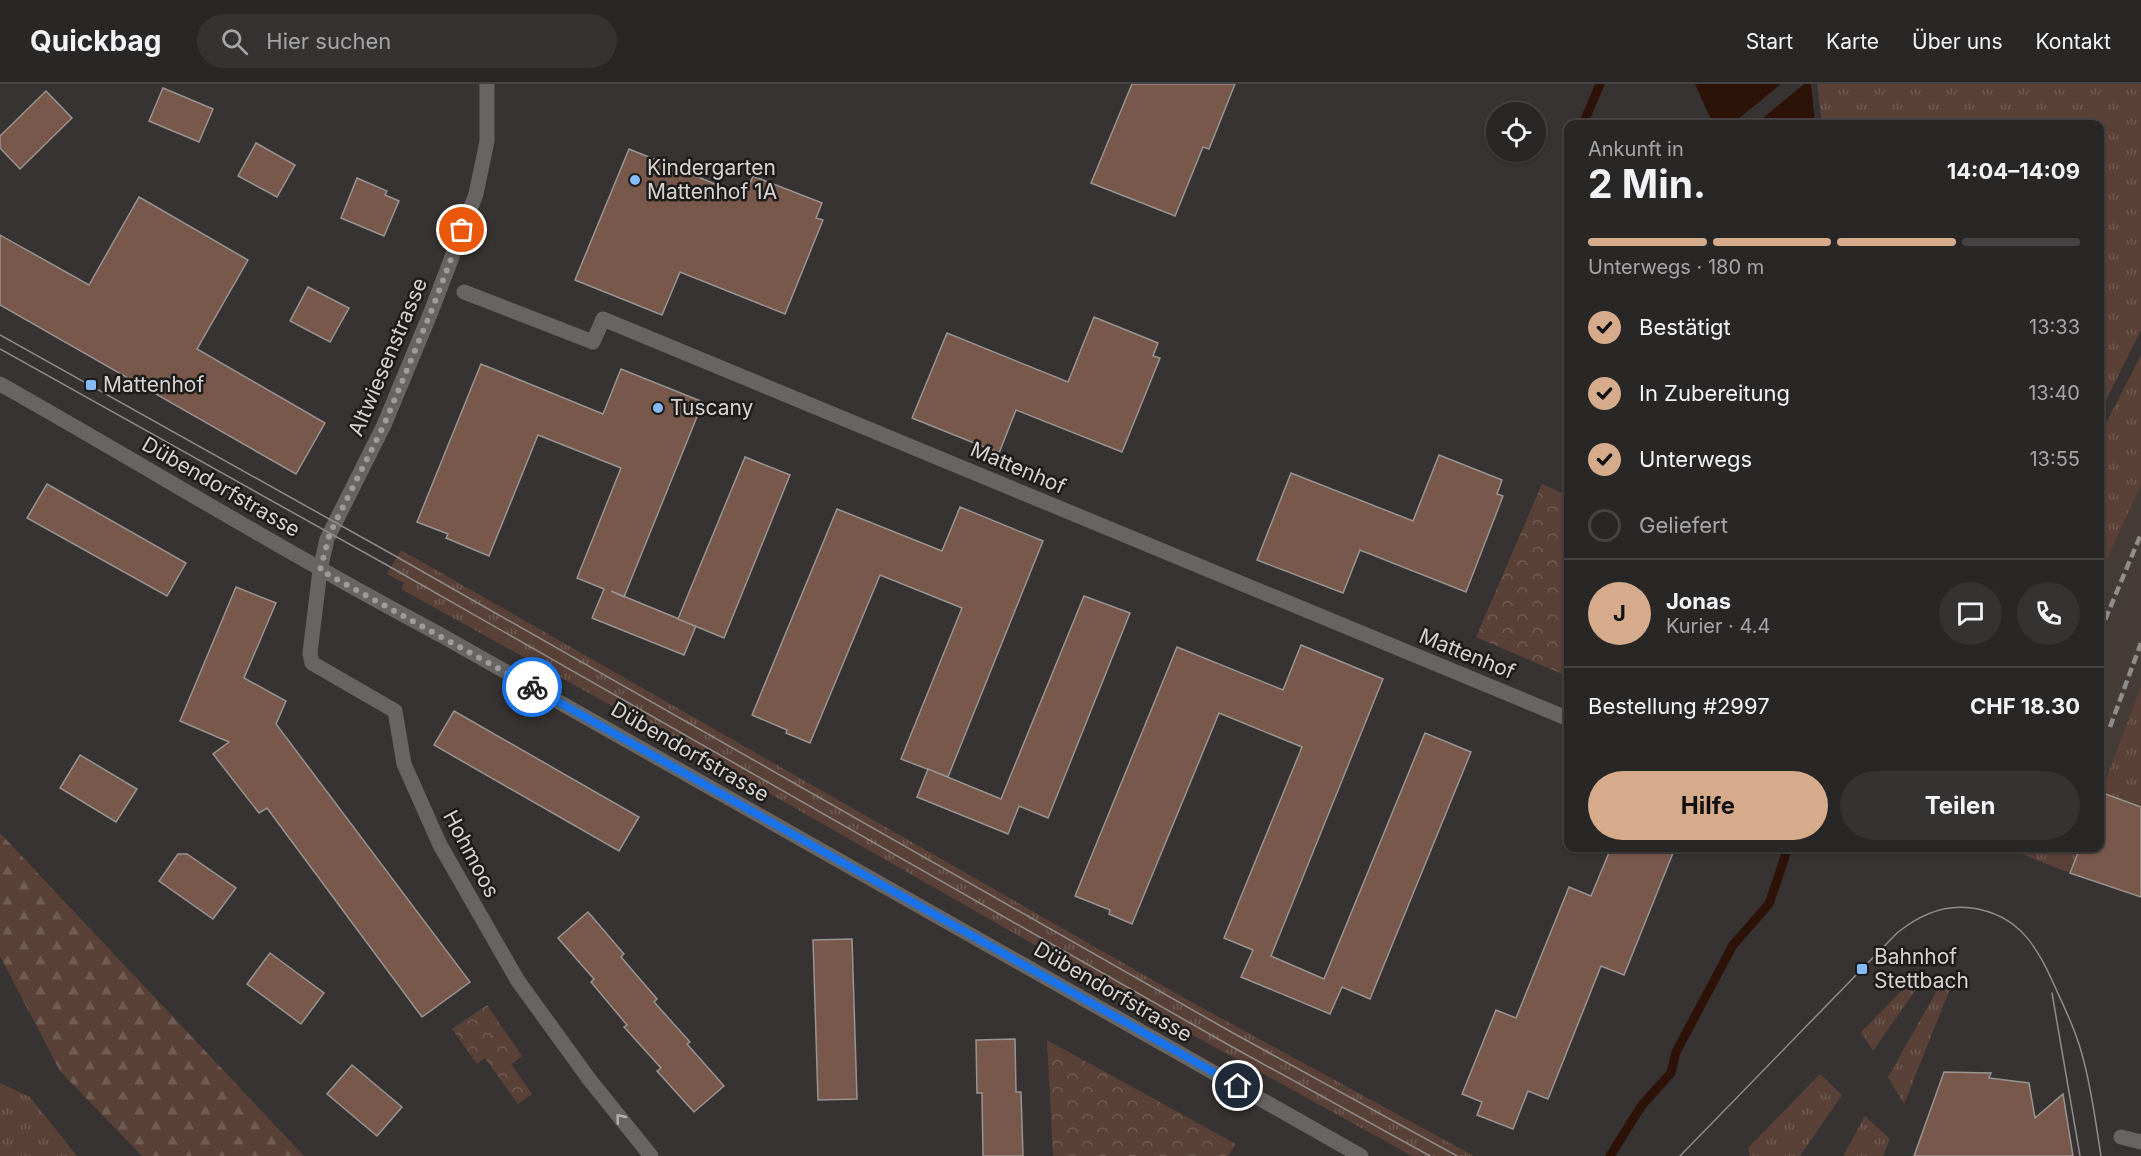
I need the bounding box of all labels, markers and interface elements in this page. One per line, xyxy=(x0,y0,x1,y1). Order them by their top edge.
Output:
search box xyxy=(197,14,617,68)
text: Quickbag xyxy=(30,24,161,58)
icon: search xyxy=(218,25,251,58)
text: Hier suchen xyxy=(266,28,391,54)
text: Start xyxy=(1746,29,1793,54)
text: Karte xyxy=(1826,29,1879,54)
text: Über uns xyxy=(1912,29,2003,54)
text: Kontakt xyxy=(2036,29,2111,54)
map controls xyxy=(1486,102,1546,162)
button: locate xyxy=(1486,102,1546,162)
text: Ankunft in xyxy=(1588,137,1684,161)
place label: Kindergarten Mattenhof 1A xyxy=(647,155,777,204)
text: 14:04–14:09 xyxy=(1947,158,2080,184)
text: 2 Min. xyxy=(1588,160,1706,207)
marker: Kindergarten Mattenhof 1A xyxy=(628,173,642,187)
pin xyxy=(436,204,487,255)
icon: bag xyxy=(445,213,478,246)
text: Unterwegs · 180 m xyxy=(1588,255,1764,279)
street label: Altwiesenstrasse xyxy=(343,274,432,440)
icon: check xyxy=(1588,311,1621,344)
text: Bestätigt xyxy=(1639,314,1731,340)
text: 13:33 xyxy=(2029,315,2080,339)
place label: Mattenhof xyxy=(103,372,204,397)
icon: check xyxy=(1588,377,1621,410)
marker: Mattenhof xyxy=(84,378,98,392)
text: In Zubereitung xyxy=(1639,380,1790,406)
text: 13:40 xyxy=(2028,381,2080,405)
place label: Tuscany xyxy=(670,395,754,420)
marker: Tuscany xyxy=(651,401,665,415)
street label: Dübendorfstrasse xyxy=(138,431,305,542)
street label: Mattenhof xyxy=(967,436,1070,499)
icon: check xyxy=(1588,443,1621,476)
text: Unterwegs xyxy=(1639,446,1752,472)
text: 13:55 xyxy=(2029,447,2080,471)
text: Geliefert xyxy=(1639,512,1728,538)
button: chat xyxy=(1939,582,2002,645)
button: phone xyxy=(2017,582,2080,645)
text: Jonas xyxy=(1666,588,1731,614)
text: J xyxy=(1613,600,1626,626)
text: Kurier · 4.4 xyxy=(1666,614,1770,638)
street label: Mattenhof xyxy=(1416,623,1519,684)
courier xyxy=(502,657,562,717)
icon: bike xyxy=(516,671,549,704)
text: Bestellung #2997 xyxy=(1588,693,1770,719)
text: CHF 18.30 xyxy=(1970,693,2080,719)
street label: Dübendorfstrasse xyxy=(607,696,774,807)
button: Hilfe xyxy=(1588,771,1828,840)
button: Teilen xyxy=(1840,771,2080,840)
street label: Hohmoos xyxy=(438,806,505,902)
street label: Dübendorfstrasse xyxy=(1030,936,1197,1047)
place label: Bahnhof Stettbach xyxy=(1874,944,1969,993)
marker: Bahnhof Stettbach xyxy=(1855,962,1869,976)
pin xyxy=(1212,1060,1263,1111)
icon: home xyxy=(1221,1069,1254,1102)
one-way arrow xyxy=(616,1114,627,1125)

